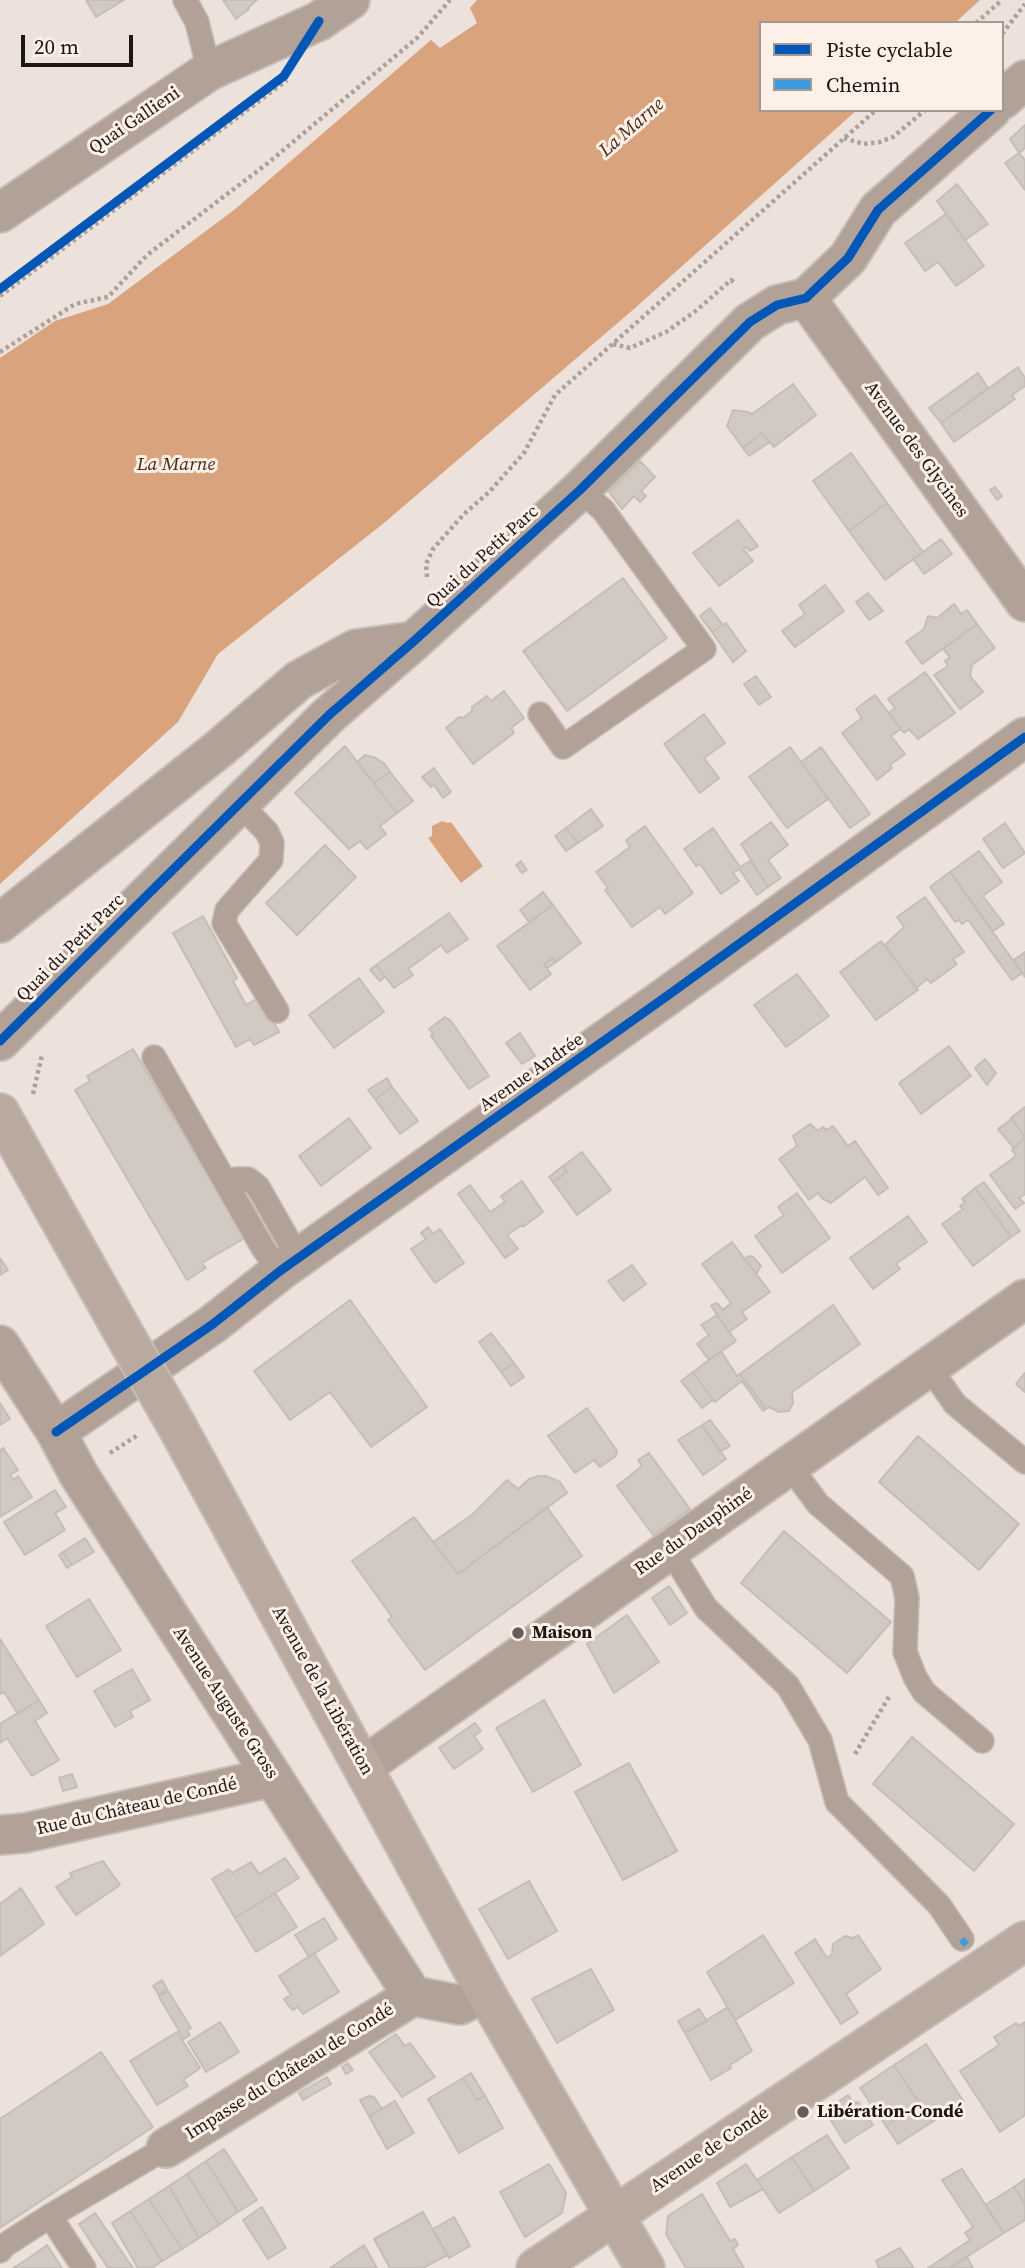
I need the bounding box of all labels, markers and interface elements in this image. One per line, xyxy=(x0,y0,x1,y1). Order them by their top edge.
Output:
scale bar xyxy=(24,21,136,65)
legend xyxy=(759,21,1004,112)
text: 20 m xyxy=(34,32,79,61)
text: Piste cyclable xyxy=(826,35,953,64)
text: Chemin xyxy=(826,70,901,99)
street label: Quai Gallieni xyxy=(85,83,185,159)
water label: La Marne xyxy=(595,94,669,162)
street label: Avenue des Glycines xyxy=(859,378,973,522)
water label: La Marne xyxy=(137,454,215,476)
street label: Quai du Petit Parc xyxy=(423,501,543,613)
street label: Quai du Petit Parc xyxy=(13,890,129,1006)
street label: Avenue Andrée xyxy=(476,1029,588,1117)
street label: Rue du Dauphiné xyxy=(631,1483,757,1581)
street label: Avenue de la Libération xyxy=(267,1603,377,1779)
place label: Maison xyxy=(532,1622,592,1644)
street label: Avenue Auguste Gross xyxy=(168,1623,282,1783)
marker: Maison xyxy=(510,1625,526,1641)
street label: Rue du Château de Condé xyxy=(35,1773,239,1841)
street label: Impasse du Château de Condé xyxy=(182,1999,398,2145)
place label: Libération-Condé xyxy=(817,2101,963,2123)
street label: Avenue de Condé xyxy=(647,2102,773,2198)
marker: Libération-Condé xyxy=(795,2104,811,2120)

